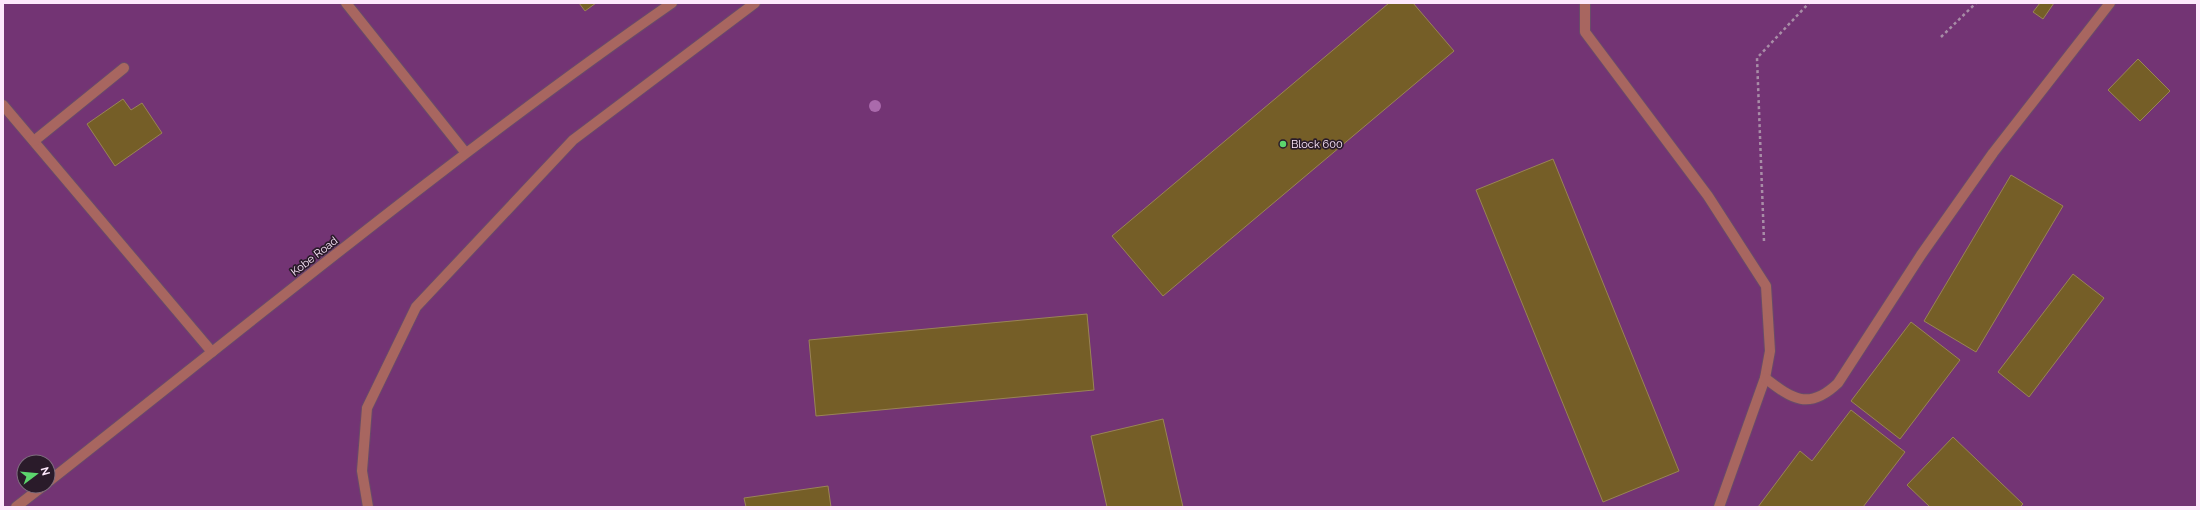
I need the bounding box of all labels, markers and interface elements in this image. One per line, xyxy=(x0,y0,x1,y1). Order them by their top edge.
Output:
place label: Block 600 xyxy=(1291,138,1343,151)
marker: Block 600 xyxy=(1278,139,1288,149)
street label: Kobe Road xyxy=(288,234,340,279)
north arrow xyxy=(16,454,56,494)
text: N xyxy=(38,466,53,477)

